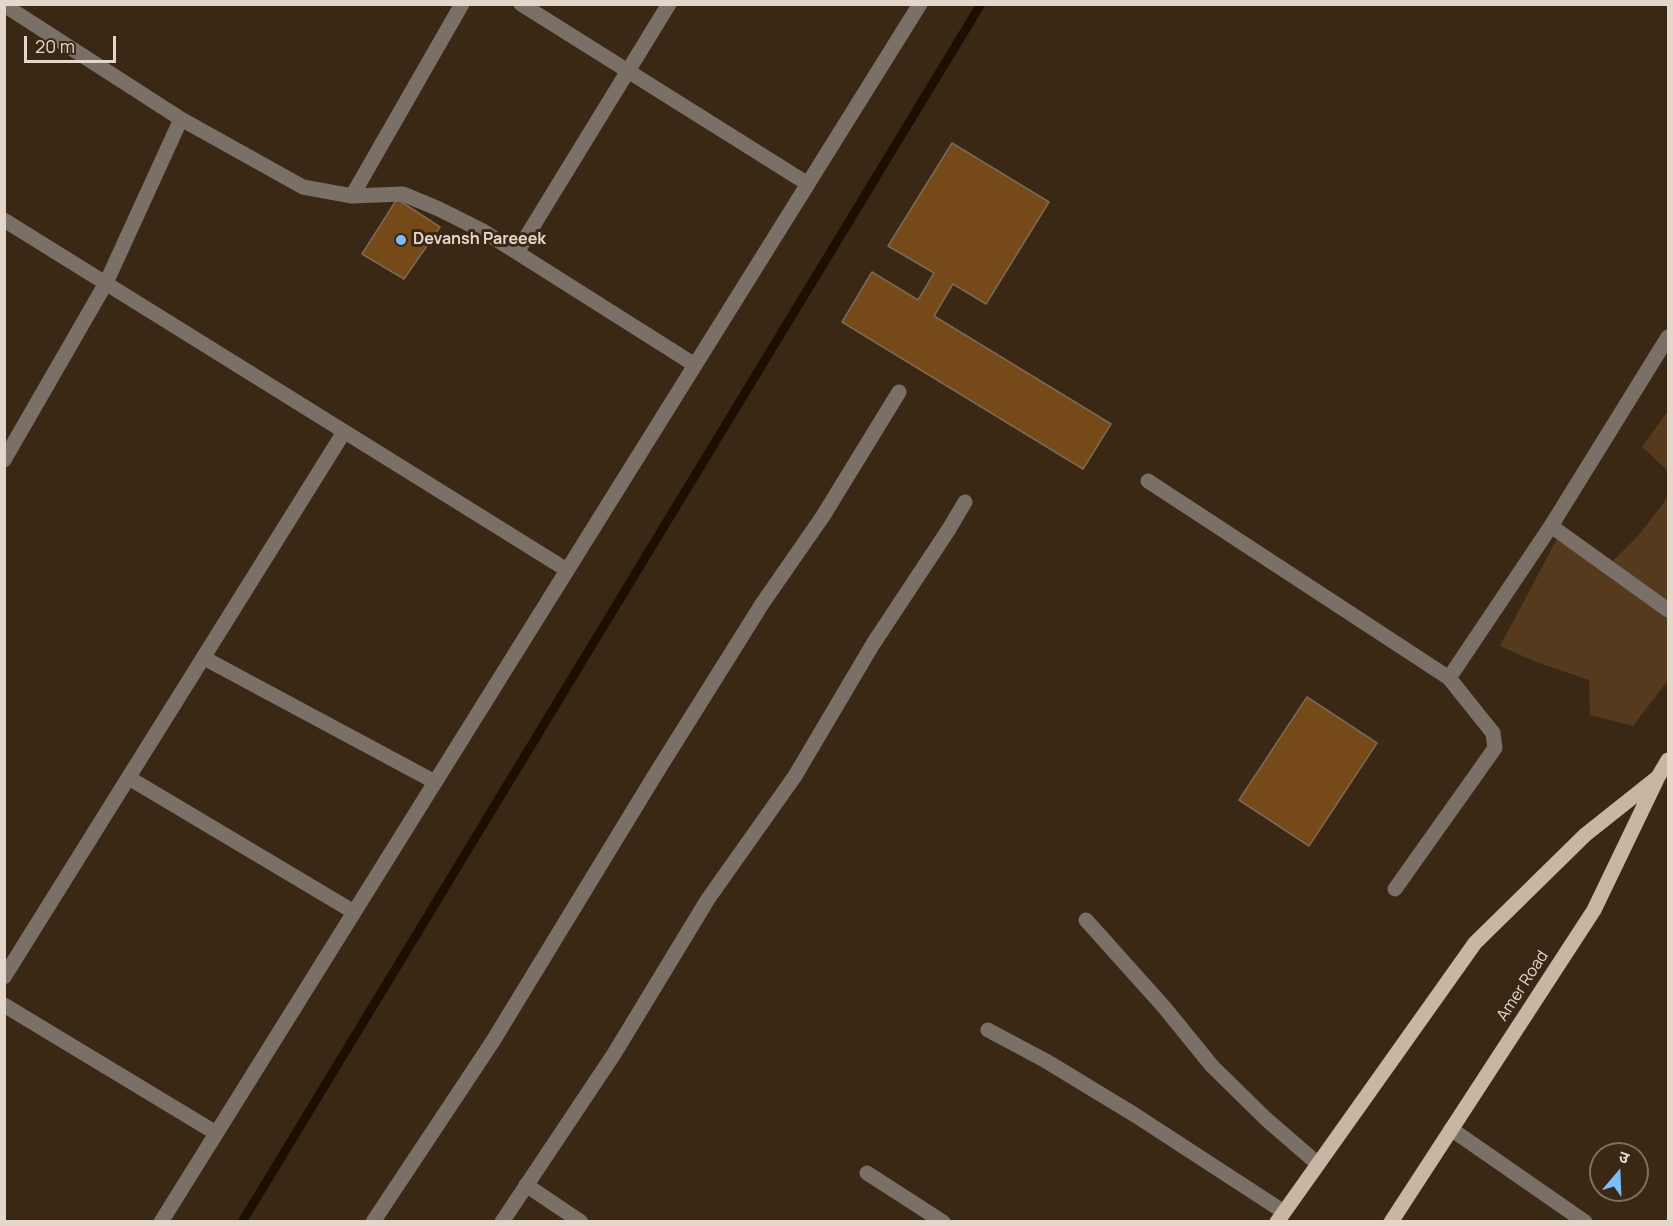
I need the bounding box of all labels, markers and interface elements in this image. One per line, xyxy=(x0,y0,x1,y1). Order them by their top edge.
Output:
scale bar xyxy=(27,24,118,62)
text: 20 m xyxy=(35,34,75,58)
place label: Devansh Pareeek xyxy=(413,230,546,250)
marker: Devansh Pareeek xyxy=(394,233,408,247)
street label: Amer Road xyxy=(1493,947,1553,1025)
north arrow xyxy=(1589,1142,1649,1202)
text: उ xyxy=(1616,1145,1632,1169)

